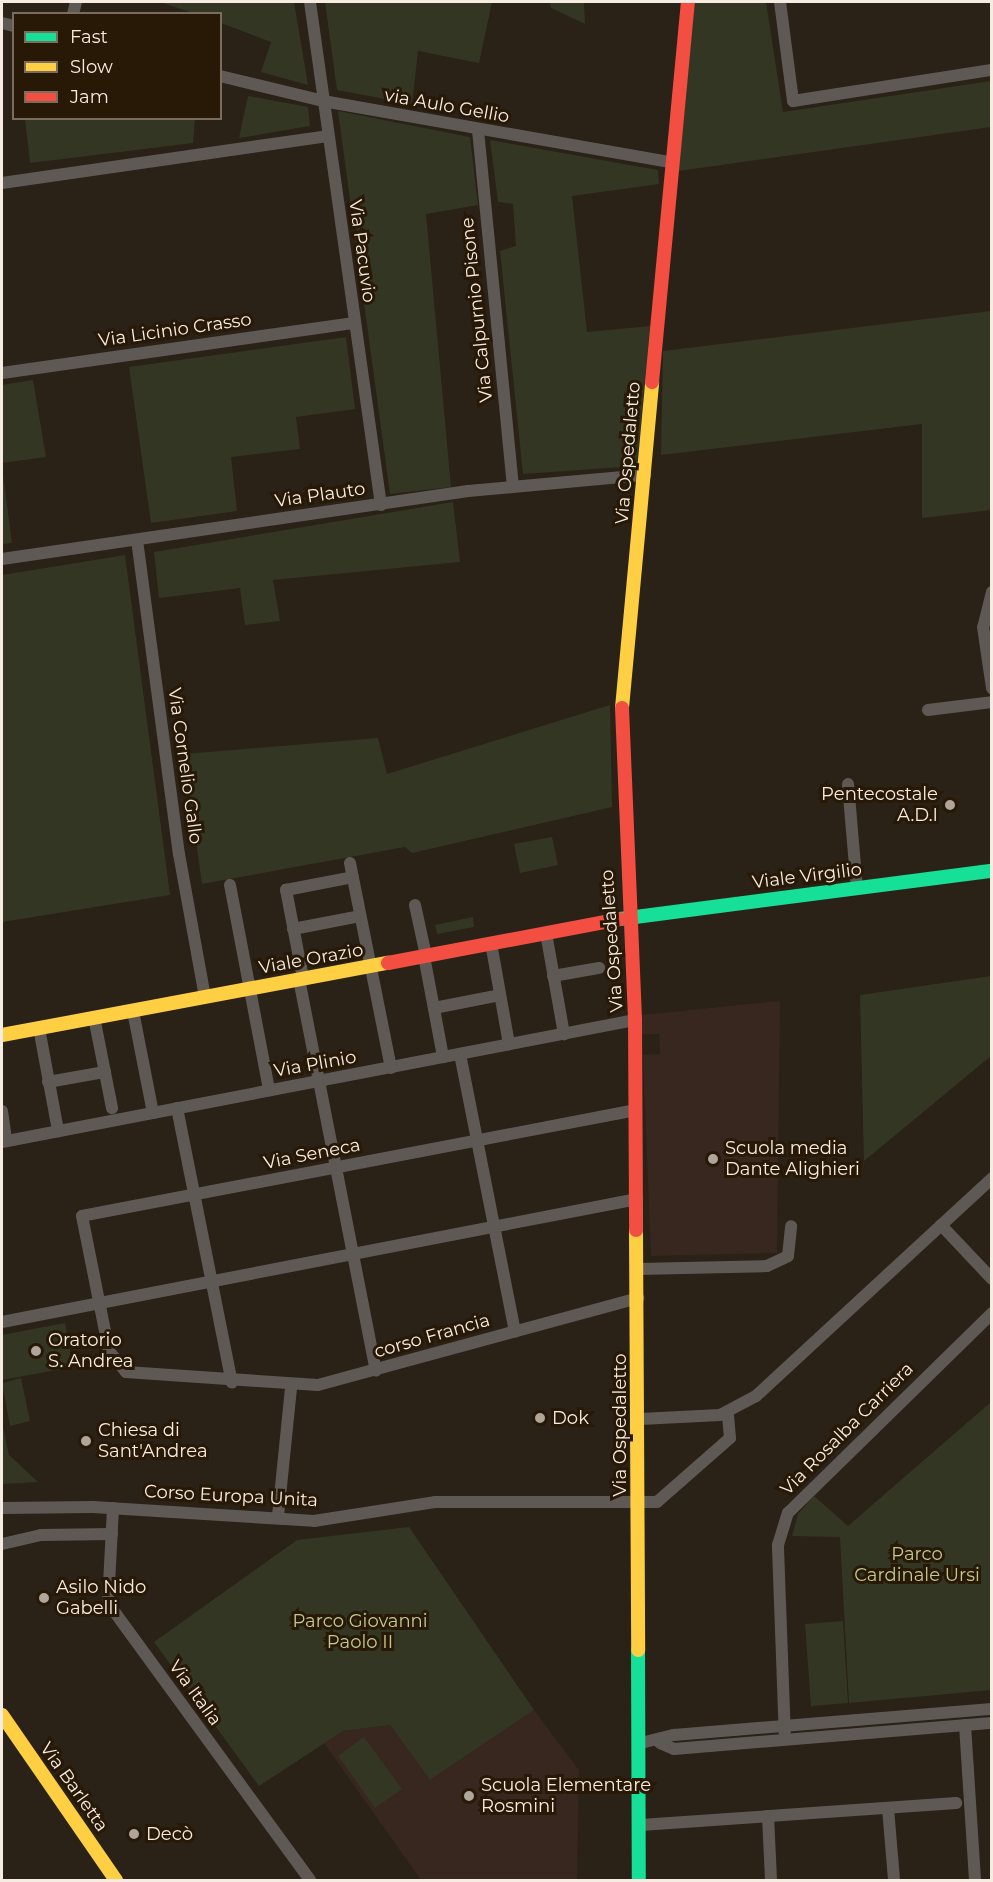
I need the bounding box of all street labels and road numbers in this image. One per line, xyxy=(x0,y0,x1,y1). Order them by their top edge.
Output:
street label: via Aulo Gellio xyxy=(383,84,511,128)
street label: Via Pacuvio xyxy=(344,198,380,304)
street label: Via Calpurnio Pisone xyxy=(457,216,497,404)
street label: Via Licinio Crasso xyxy=(97,309,253,351)
street label: Via Ospedaletto xyxy=(611,381,645,525)
street label: Via Plauto xyxy=(273,478,367,512)
street label: Via Cornelio Gallo xyxy=(163,687,207,845)
street label: Viale Virgilio xyxy=(751,859,863,893)
street label: Via Ospedaletto xyxy=(596,869,628,1013)
street label: Viale Orazio xyxy=(257,939,365,979)
street label: Via Plinio xyxy=(272,1046,358,1082)
street label: Via Seneca xyxy=(262,1134,362,1174)
street label: corso Francia xyxy=(372,1309,492,1363)
street label: Via Ospedaletto xyxy=(609,1353,631,1497)
street label: Via Rosalba Carriera xyxy=(776,1358,918,1500)
street label: Corso Europa Unita xyxy=(144,1481,318,1511)
street label: Via Italia xyxy=(164,1656,226,1730)
street label: Via Barletta xyxy=(35,1738,113,1836)

